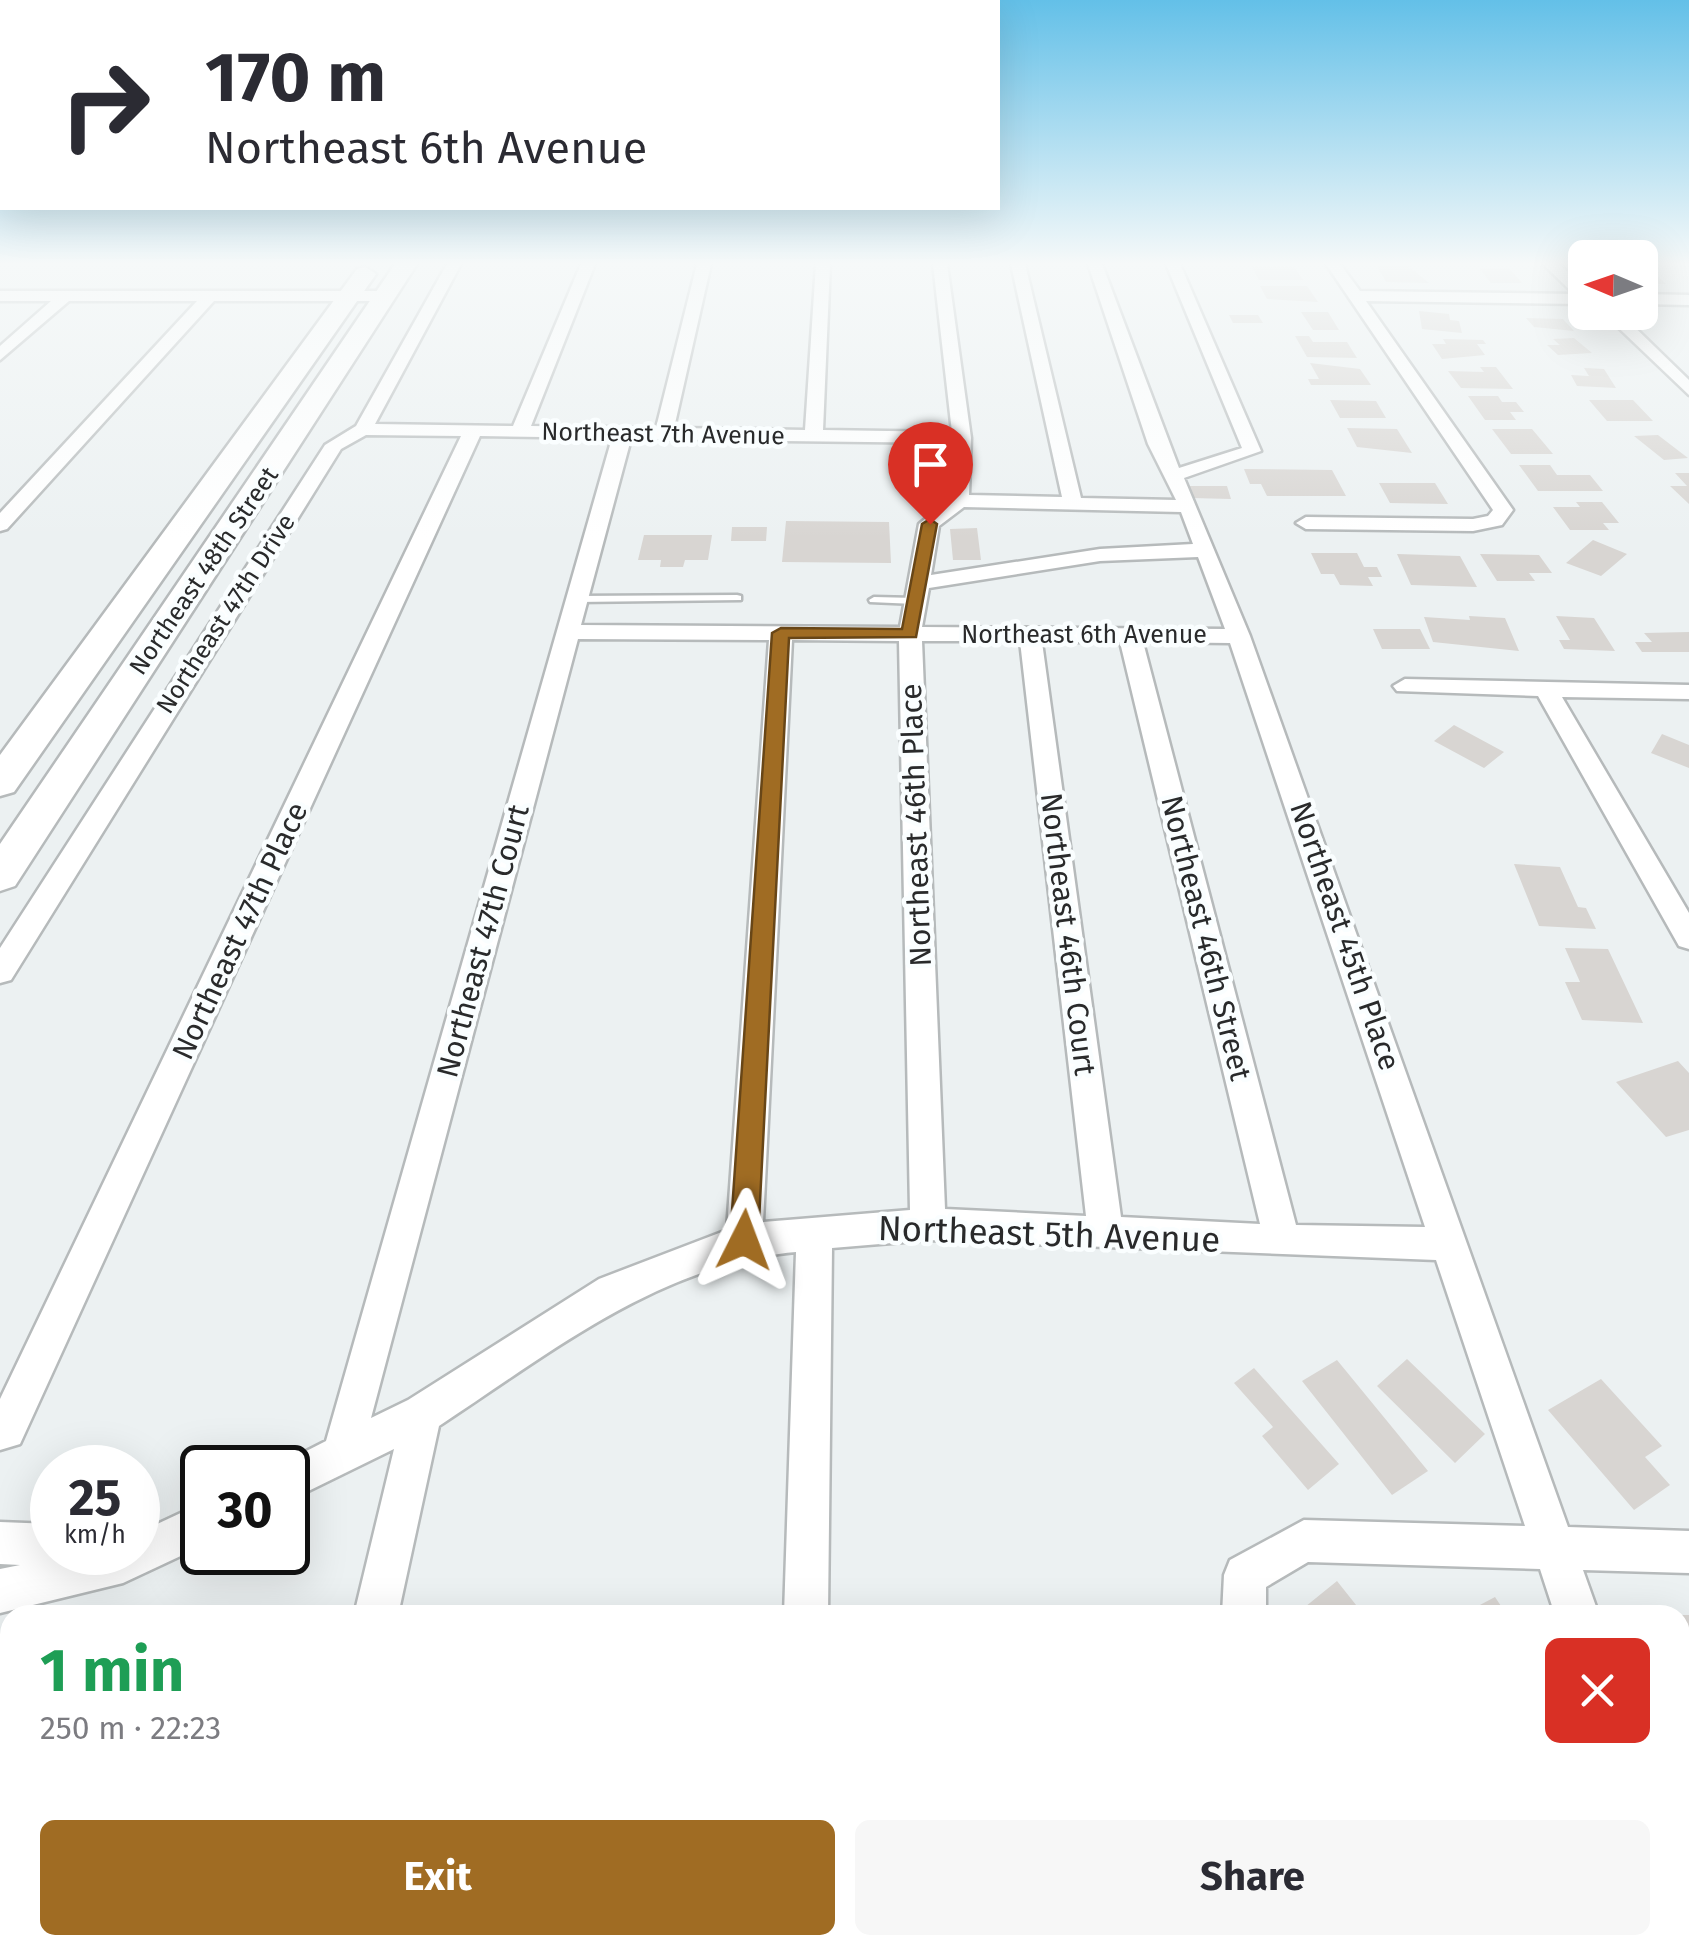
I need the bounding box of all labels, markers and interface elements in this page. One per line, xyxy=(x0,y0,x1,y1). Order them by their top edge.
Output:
text: 170 m xyxy=(205,36,386,120)
icon: right xyxy=(40,40,170,170)
text: Northeast 6th Avenue xyxy=(205,121,647,175)
north arrow xyxy=(1568,240,1658,330)
map controls xyxy=(1568,240,1658,330)
street label: Northeast 7th Avenue xyxy=(541,417,785,451)
pin xyxy=(888,422,973,525)
icon: arrive xyxy=(903,437,958,492)
street label: Northeast 48th Street xyxy=(123,461,285,681)
street label: Northeast 47th Drive xyxy=(150,509,302,719)
street label: Northeast 6th Avenue xyxy=(961,620,1207,650)
street label: Northeast 46th Place xyxy=(893,683,939,967)
street label: Northeast 46th Court xyxy=(1033,790,1103,1078)
street label: Northeast 46th Street xyxy=(1153,792,1259,1084)
street label: Northeast 47th Place xyxy=(165,797,315,1065)
street label: Northeast 45th Place xyxy=(1282,797,1408,1075)
street label: Northeast 47th Court xyxy=(429,800,537,1082)
position arrow xyxy=(692,1188,796,1292)
street label: Northeast 5th Avenue xyxy=(877,1207,1221,1261)
speed limit sign: 30 xyxy=(180,1445,310,1575)
text: 25 xyxy=(69,1468,121,1528)
text: km/h xyxy=(64,1520,126,1550)
text: 1 min xyxy=(40,1635,184,1707)
button: close xyxy=(1545,1638,1650,1743)
text: 250 m · 22:23 xyxy=(40,1709,221,1747)
button: Exit xyxy=(40,1820,835,1935)
button: Share xyxy=(855,1820,1650,1935)

